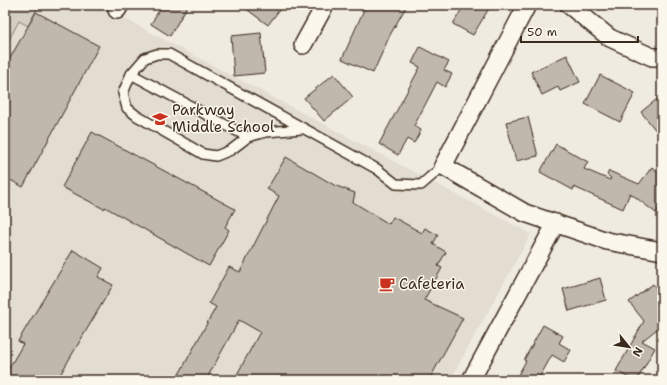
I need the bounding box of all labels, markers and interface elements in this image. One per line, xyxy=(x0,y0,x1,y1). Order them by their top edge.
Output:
scale bar xyxy=(521,18,638,44)
text: 50 m xyxy=(527,24,557,40)
place label: Parkway Middle School xyxy=(172,100,275,137)
school or university icon: Parkway Middle School xyxy=(151,110,169,128)
place label: Cafeteria xyxy=(399,274,465,294)
cafe icon: Cafeteria xyxy=(378,275,396,293)
north arrow xyxy=(609,327,649,367)
text: N xyxy=(628,344,646,360)

